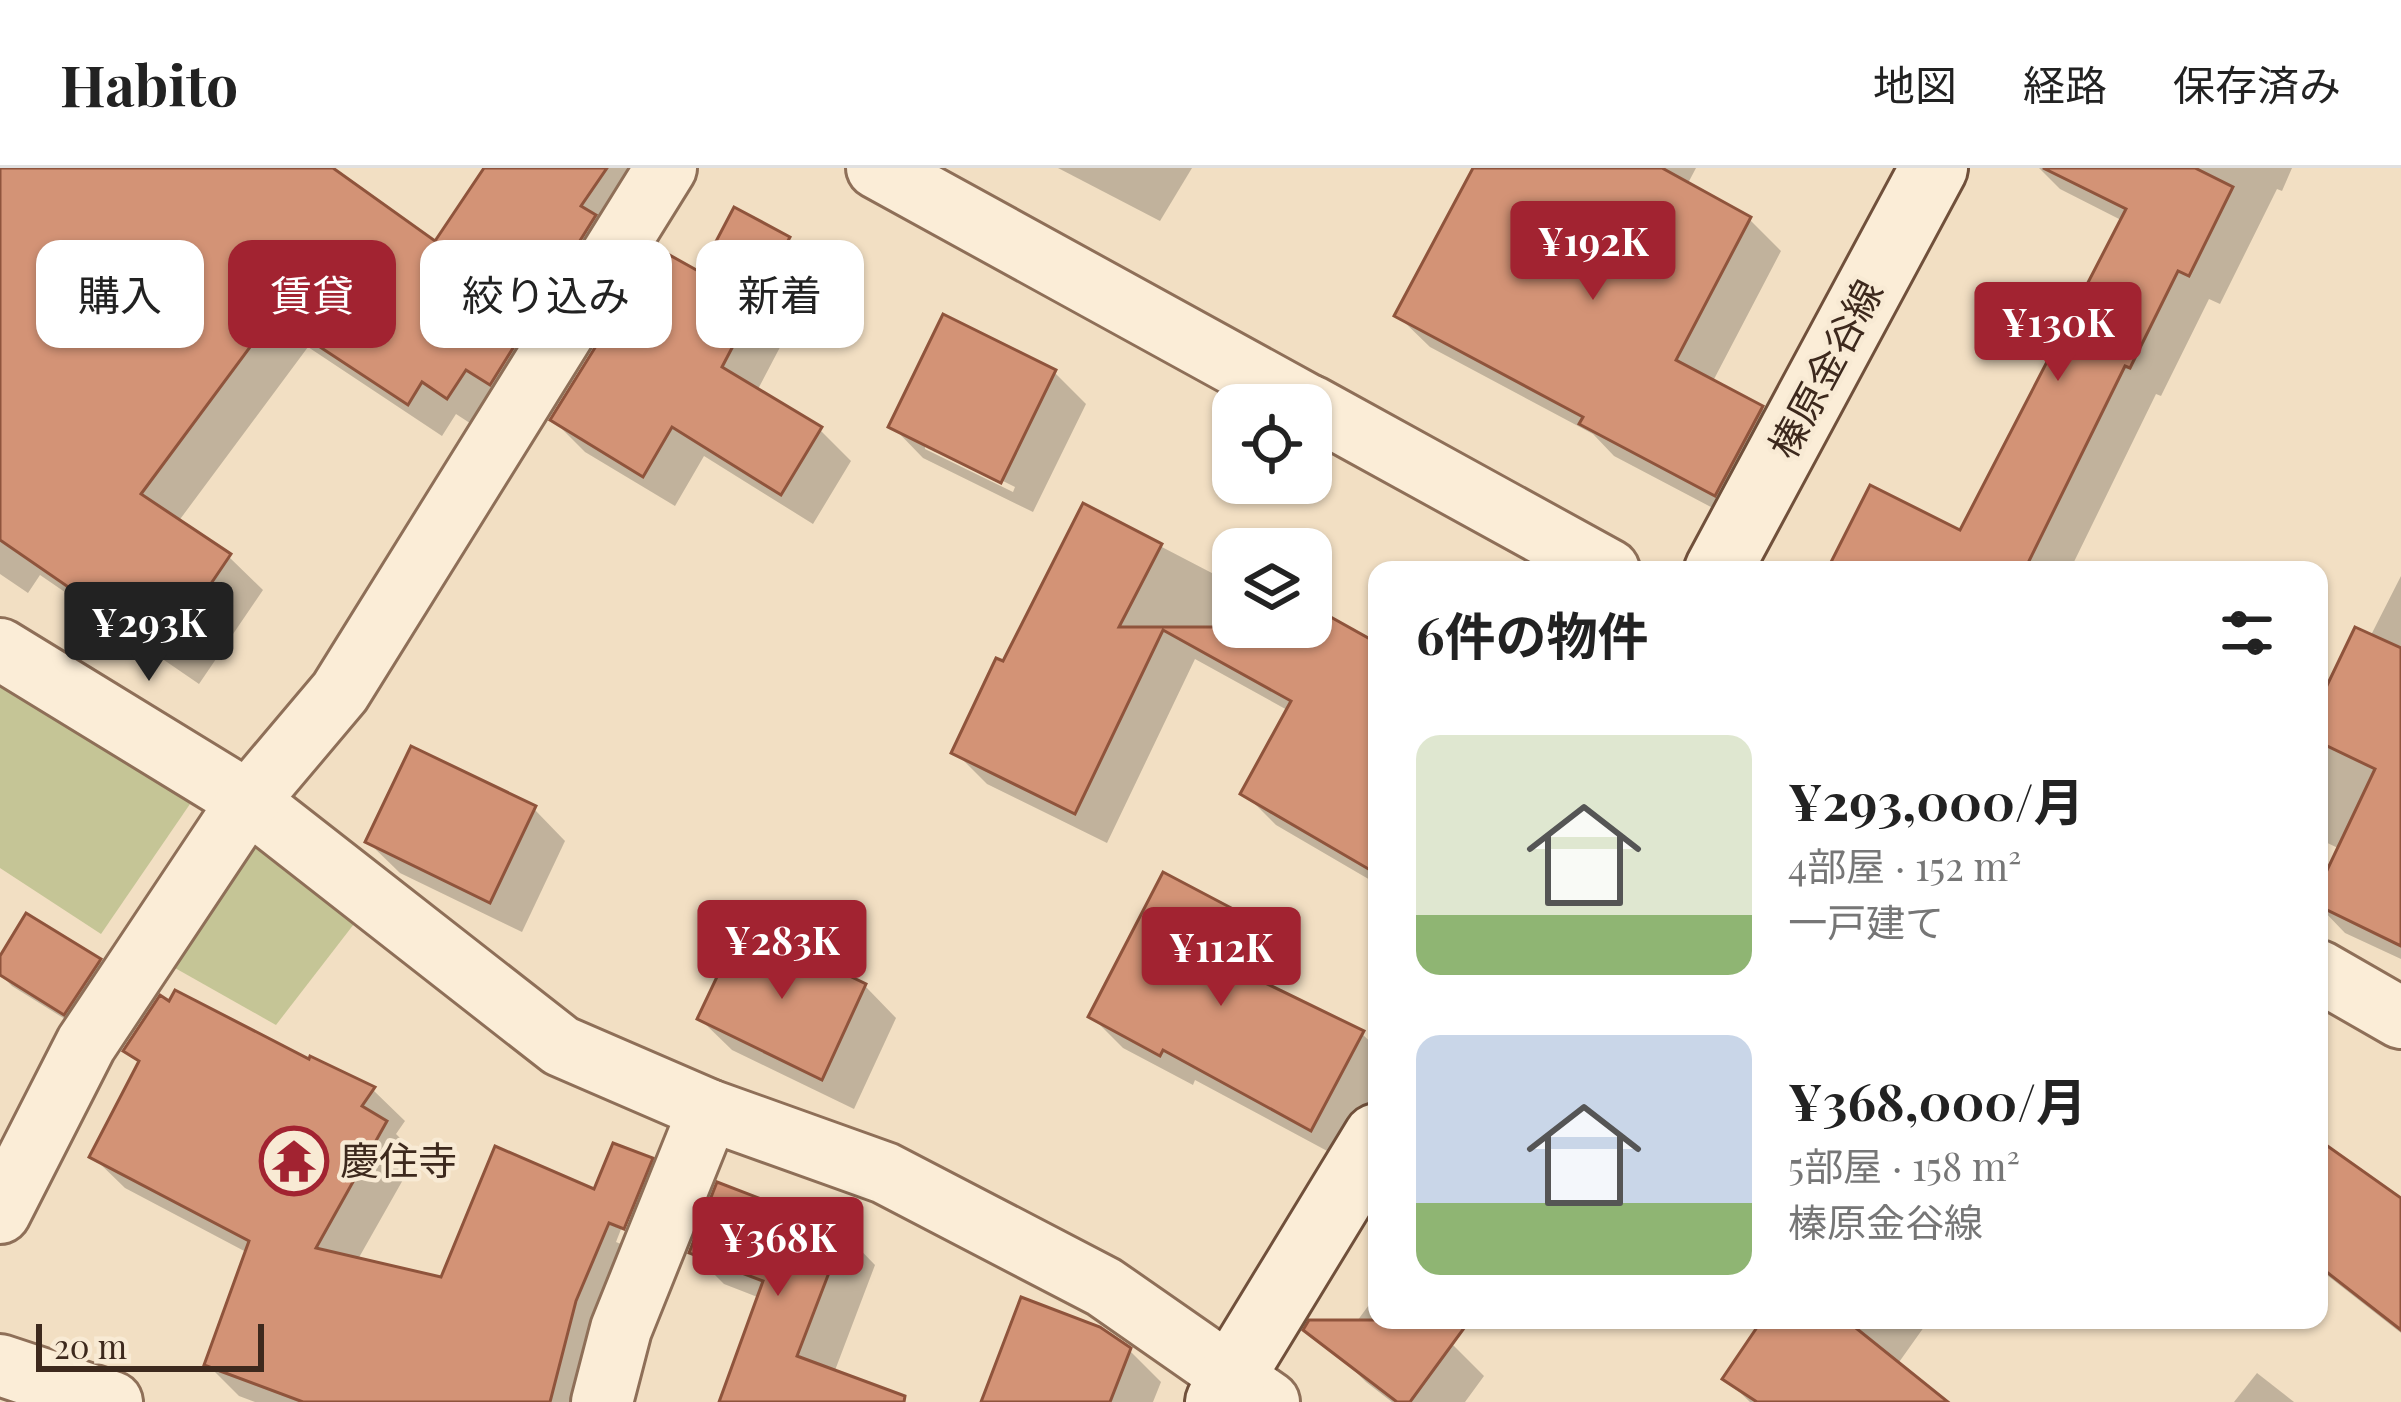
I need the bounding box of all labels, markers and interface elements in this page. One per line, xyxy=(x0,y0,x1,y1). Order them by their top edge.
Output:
text: Habito xyxy=(60,45,238,121)
text: 地図 xyxy=(1873,56,1957,112)
text: 経路 xyxy=(2023,56,2107,112)
text: 保存済み xyxy=(2173,56,2341,112)
pin: ¥192K xyxy=(1509,201,1677,303)
text: ¥192K xyxy=(1537,214,1649,266)
chip: 購入 xyxy=(36,240,204,348)
chip: 賃貸 xyxy=(228,240,396,348)
chip: 絞り込み xyxy=(420,240,672,348)
chip: 新着 xyxy=(696,240,864,348)
street label: 榛原金谷線 xyxy=(1756,270,1893,466)
pin: ¥130K xyxy=(1974,282,2142,384)
text: ¥130K xyxy=(2001,295,2115,347)
map controls xyxy=(1212,384,1332,648)
button: locate xyxy=(1212,384,1332,504)
button: layers xyxy=(1212,528,1332,648)
pin: ¥293K xyxy=(65,582,233,684)
text: ¥293K xyxy=(91,595,207,647)
text: 6件の物件 xyxy=(1416,600,1649,668)
icon: filters xyxy=(2214,600,2280,666)
text: ¥293,000/月 xyxy=(1788,766,2085,834)
icon: home xyxy=(1512,783,1656,927)
text: 4部屋 · 152 m² xyxy=(1788,839,2021,891)
text: 一戸建て xyxy=(1788,895,1944,947)
pin: ¥283K xyxy=(698,900,866,1002)
pin: ¥112K xyxy=(1137,907,1305,1009)
text: ¥283K xyxy=(724,913,840,965)
text: ¥112K xyxy=(1169,920,1273,972)
text: ¥368,000/月 xyxy=(1788,1066,2087,1134)
icon: home xyxy=(1512,1083,1656,1227)
temple icon: 慶住寺 xyxy=(259,1126,329,1196)
place label: 慶住寺 xyxy=(340,1133,457,1185)
text: 5部屋 · 158 m² xyxy=(1788,1139,2020,1191)
text: 榛原金谷線 xyxy=(1788,1195,1983,1247)
pin: ¥368K xyxy=(694,1197,862,1299)
text: ¥368K xyxy=(719,1210,837,1262)
scale bar xyxy=(36,1318,264,1371)
text: 20 m xyxy=(54,1323,127,1367)

